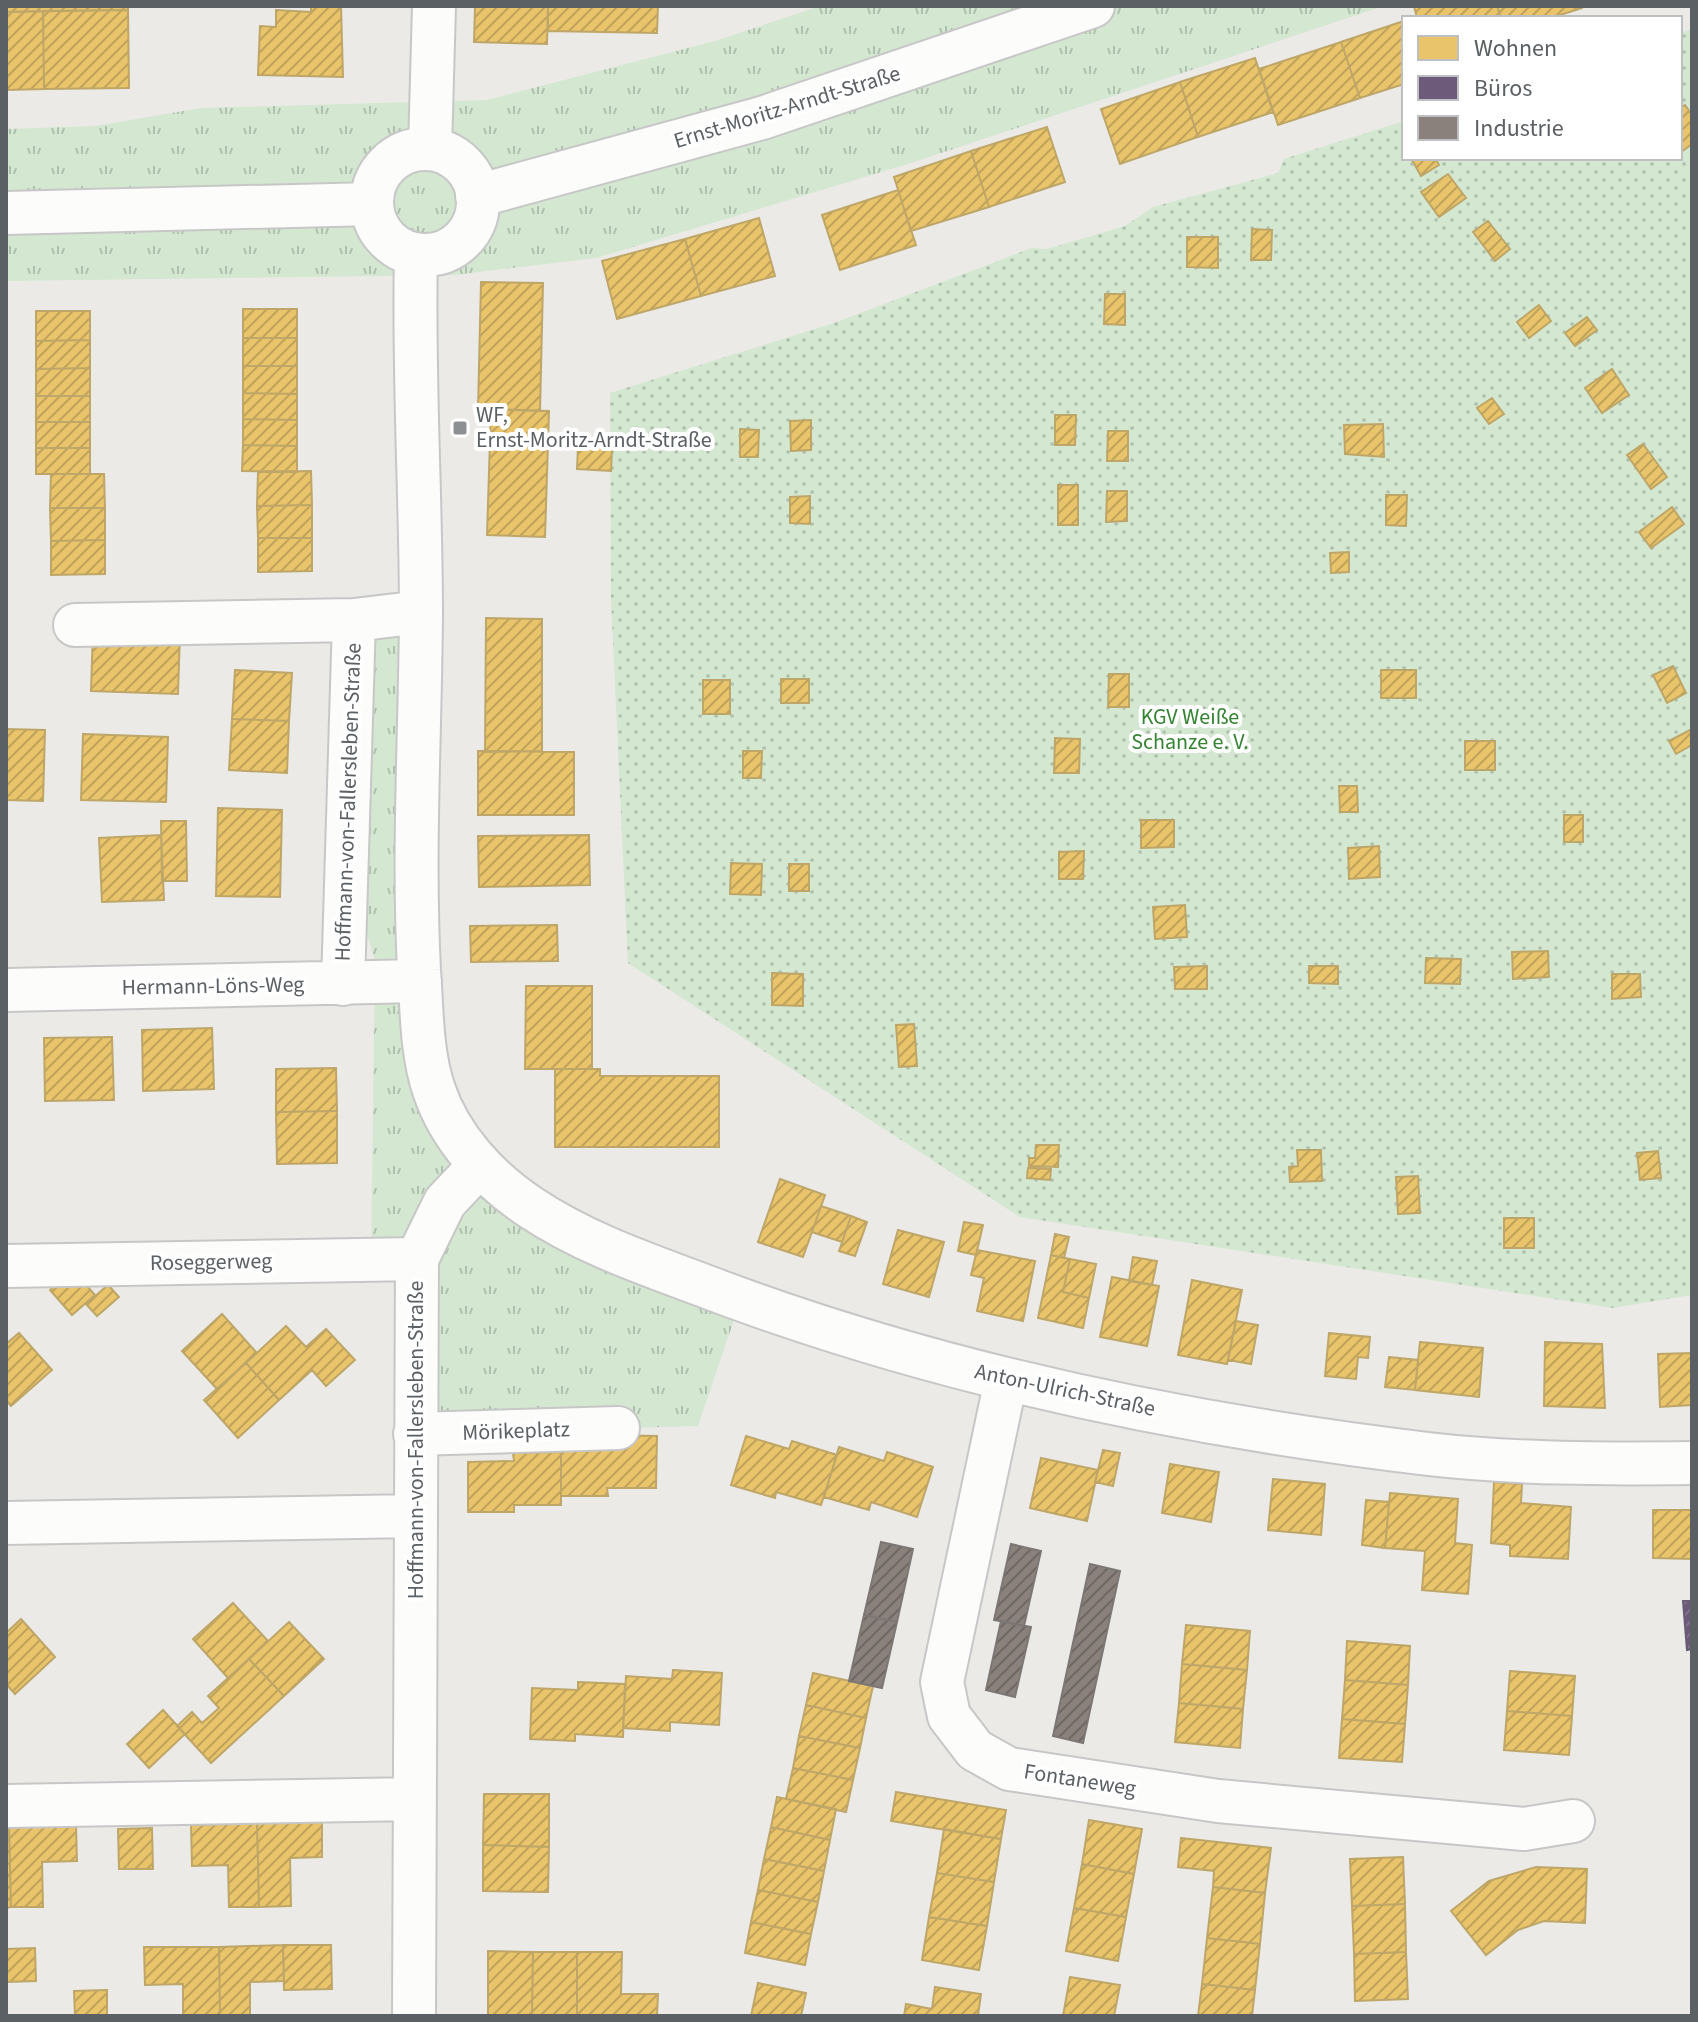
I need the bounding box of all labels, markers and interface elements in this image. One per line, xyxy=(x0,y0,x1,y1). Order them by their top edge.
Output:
legend xyxy=(1402,16,1682,160)
text: Wohnen xyxy=(1474,31,1557,66)
street label: Ernst-Moritz-Arndt-Straße xyxy=(670,57,904,157)
text: Büros xyxy=(1474,71,1532,106)
text: Industrie xyxy=(1474,111,1564,146)
place label: WF, Ernst-Moritz-Arndt-Straße xyxy=(476,399,712,456)
marker: WF, Ernst-Moritz-Arndt-Straße xyxy=(451,419,469,437)
street label: Hoffmann-von-Fallersleben-Straße xyxy=(326,642,370,962)
park label: KGV Weiße Schanze e. V. xyxy=(1131,701,1249,758)
street label: Hermann-Löns-Weg xyxy=(121,968,305,1004)
street label: Roseggerweg xyxy=(150,1245,272,1279)
street label: Hoffmann-von-Fallersleben-Straße xyxy=(400,1281,432,1599)
street label: Anton-Ulrich-Straße xyxy=(972,1355,1158,1425)
street label: Mörikeplatz xyxy=(462,1413,570,1449)
street label: Fontaneweg xyxy=(1022,1755,1138,1805)

